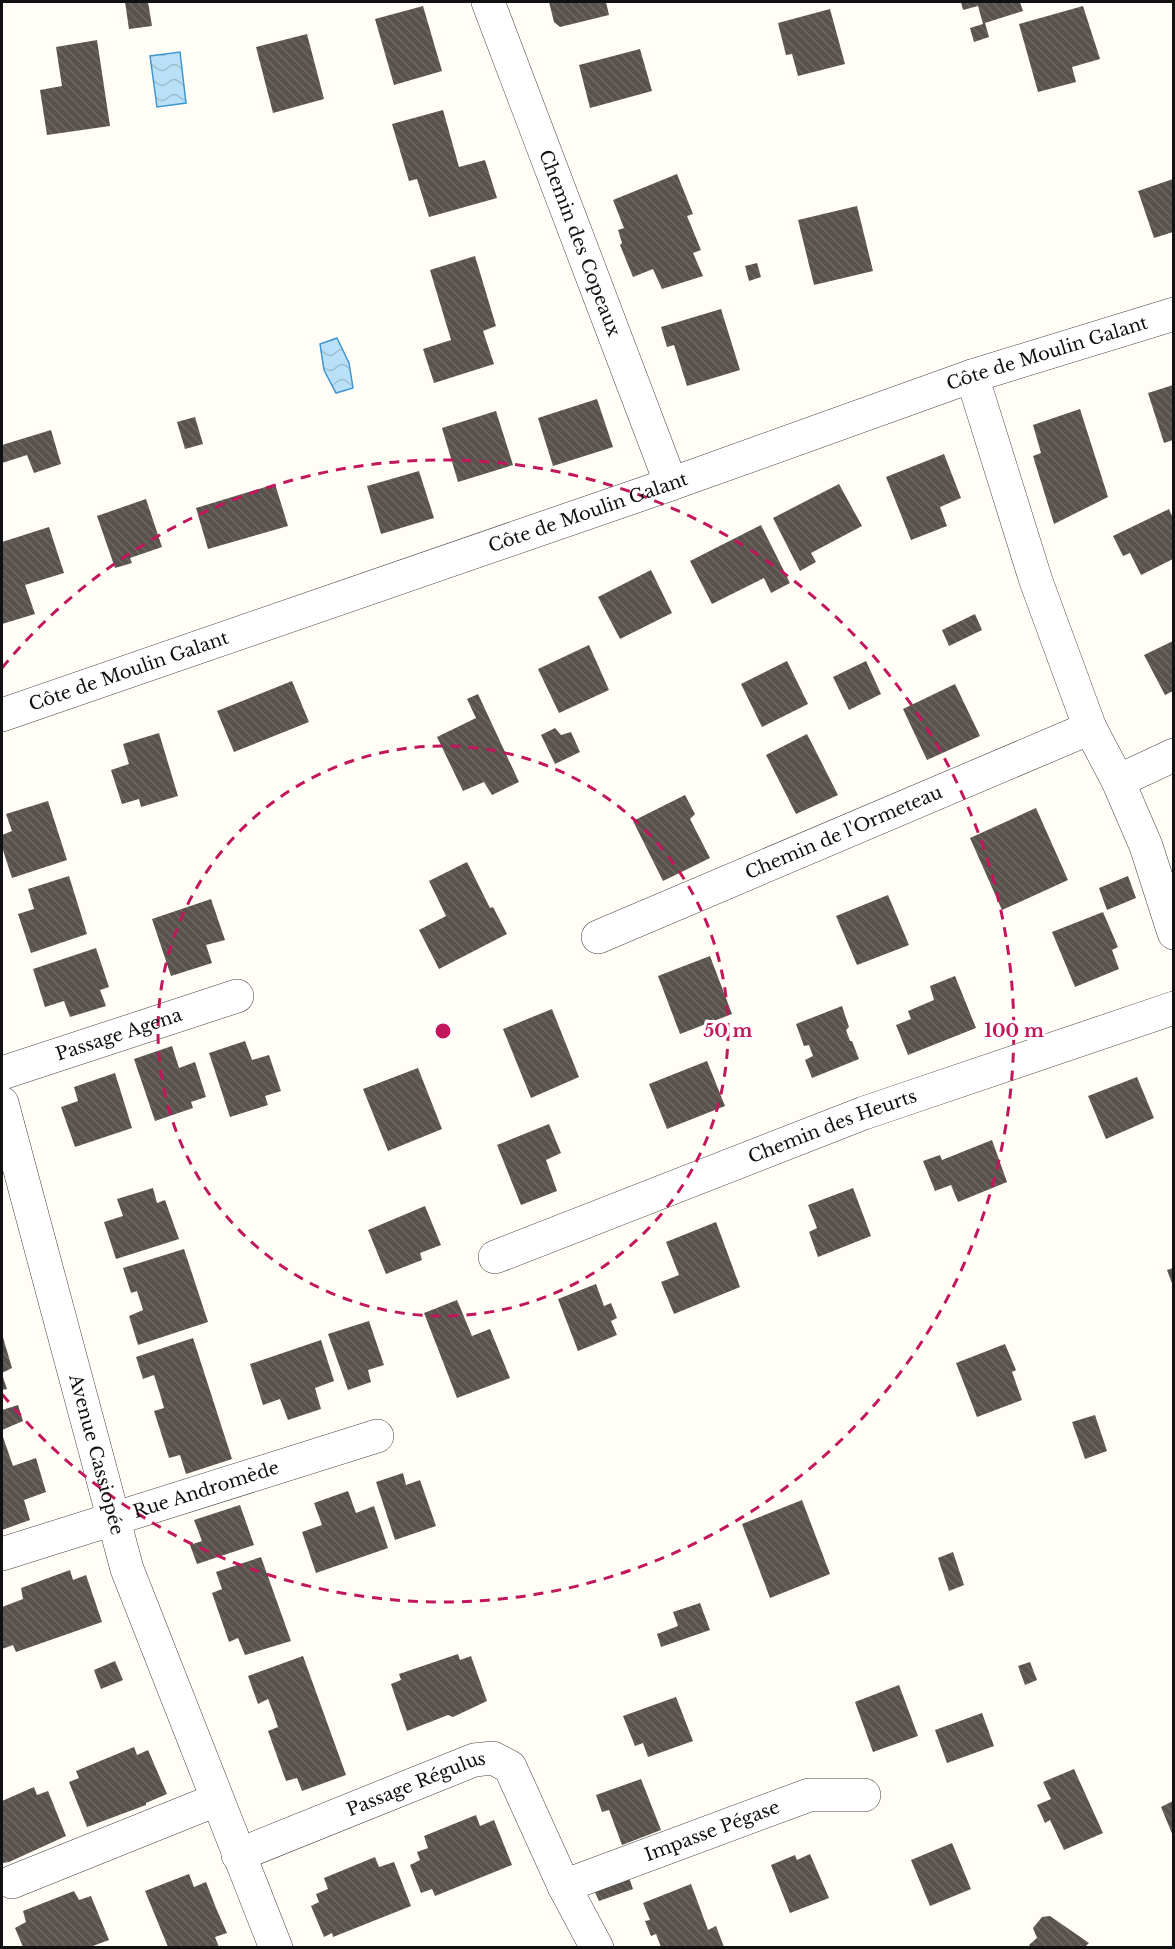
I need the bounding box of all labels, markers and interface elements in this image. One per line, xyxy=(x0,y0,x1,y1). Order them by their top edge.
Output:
street label: Chemin des Copeaux xyxy=(534,147,625,340)
street label: Côte de Moulin Galant xyxy=(944,312,1151,395)
street label: Côte de Moulin Galant xyxy=(485,468,691,557)
street label: Côte de Moulin Galant xyxy=(26,627,231,716)
street label: Chemin de l'Ormeteau xyxy=(742,781,946,884)
street label: Passage Agena xyxy=(53,1004,185,1066)
text: 50 m xyxy=(704,1020,753,1042)
text: 100 m xyxy=(984,1020,1044,1042)
centre of rings xyxy=(433,1021,453,1041)
street label: Chemin des Heurts xyxy=(745,1085,920,1168)
street label: Avenue Cassiopée xyxy=(64,1371,128,1537)
street label: Rue Andromède xyxy=(130,1456,282,1523)
street label: Passage Régulus xyxy=(343,1748,487,1821)
street label: Impasse Pégase xyxy=(642,1796,783,1866)

